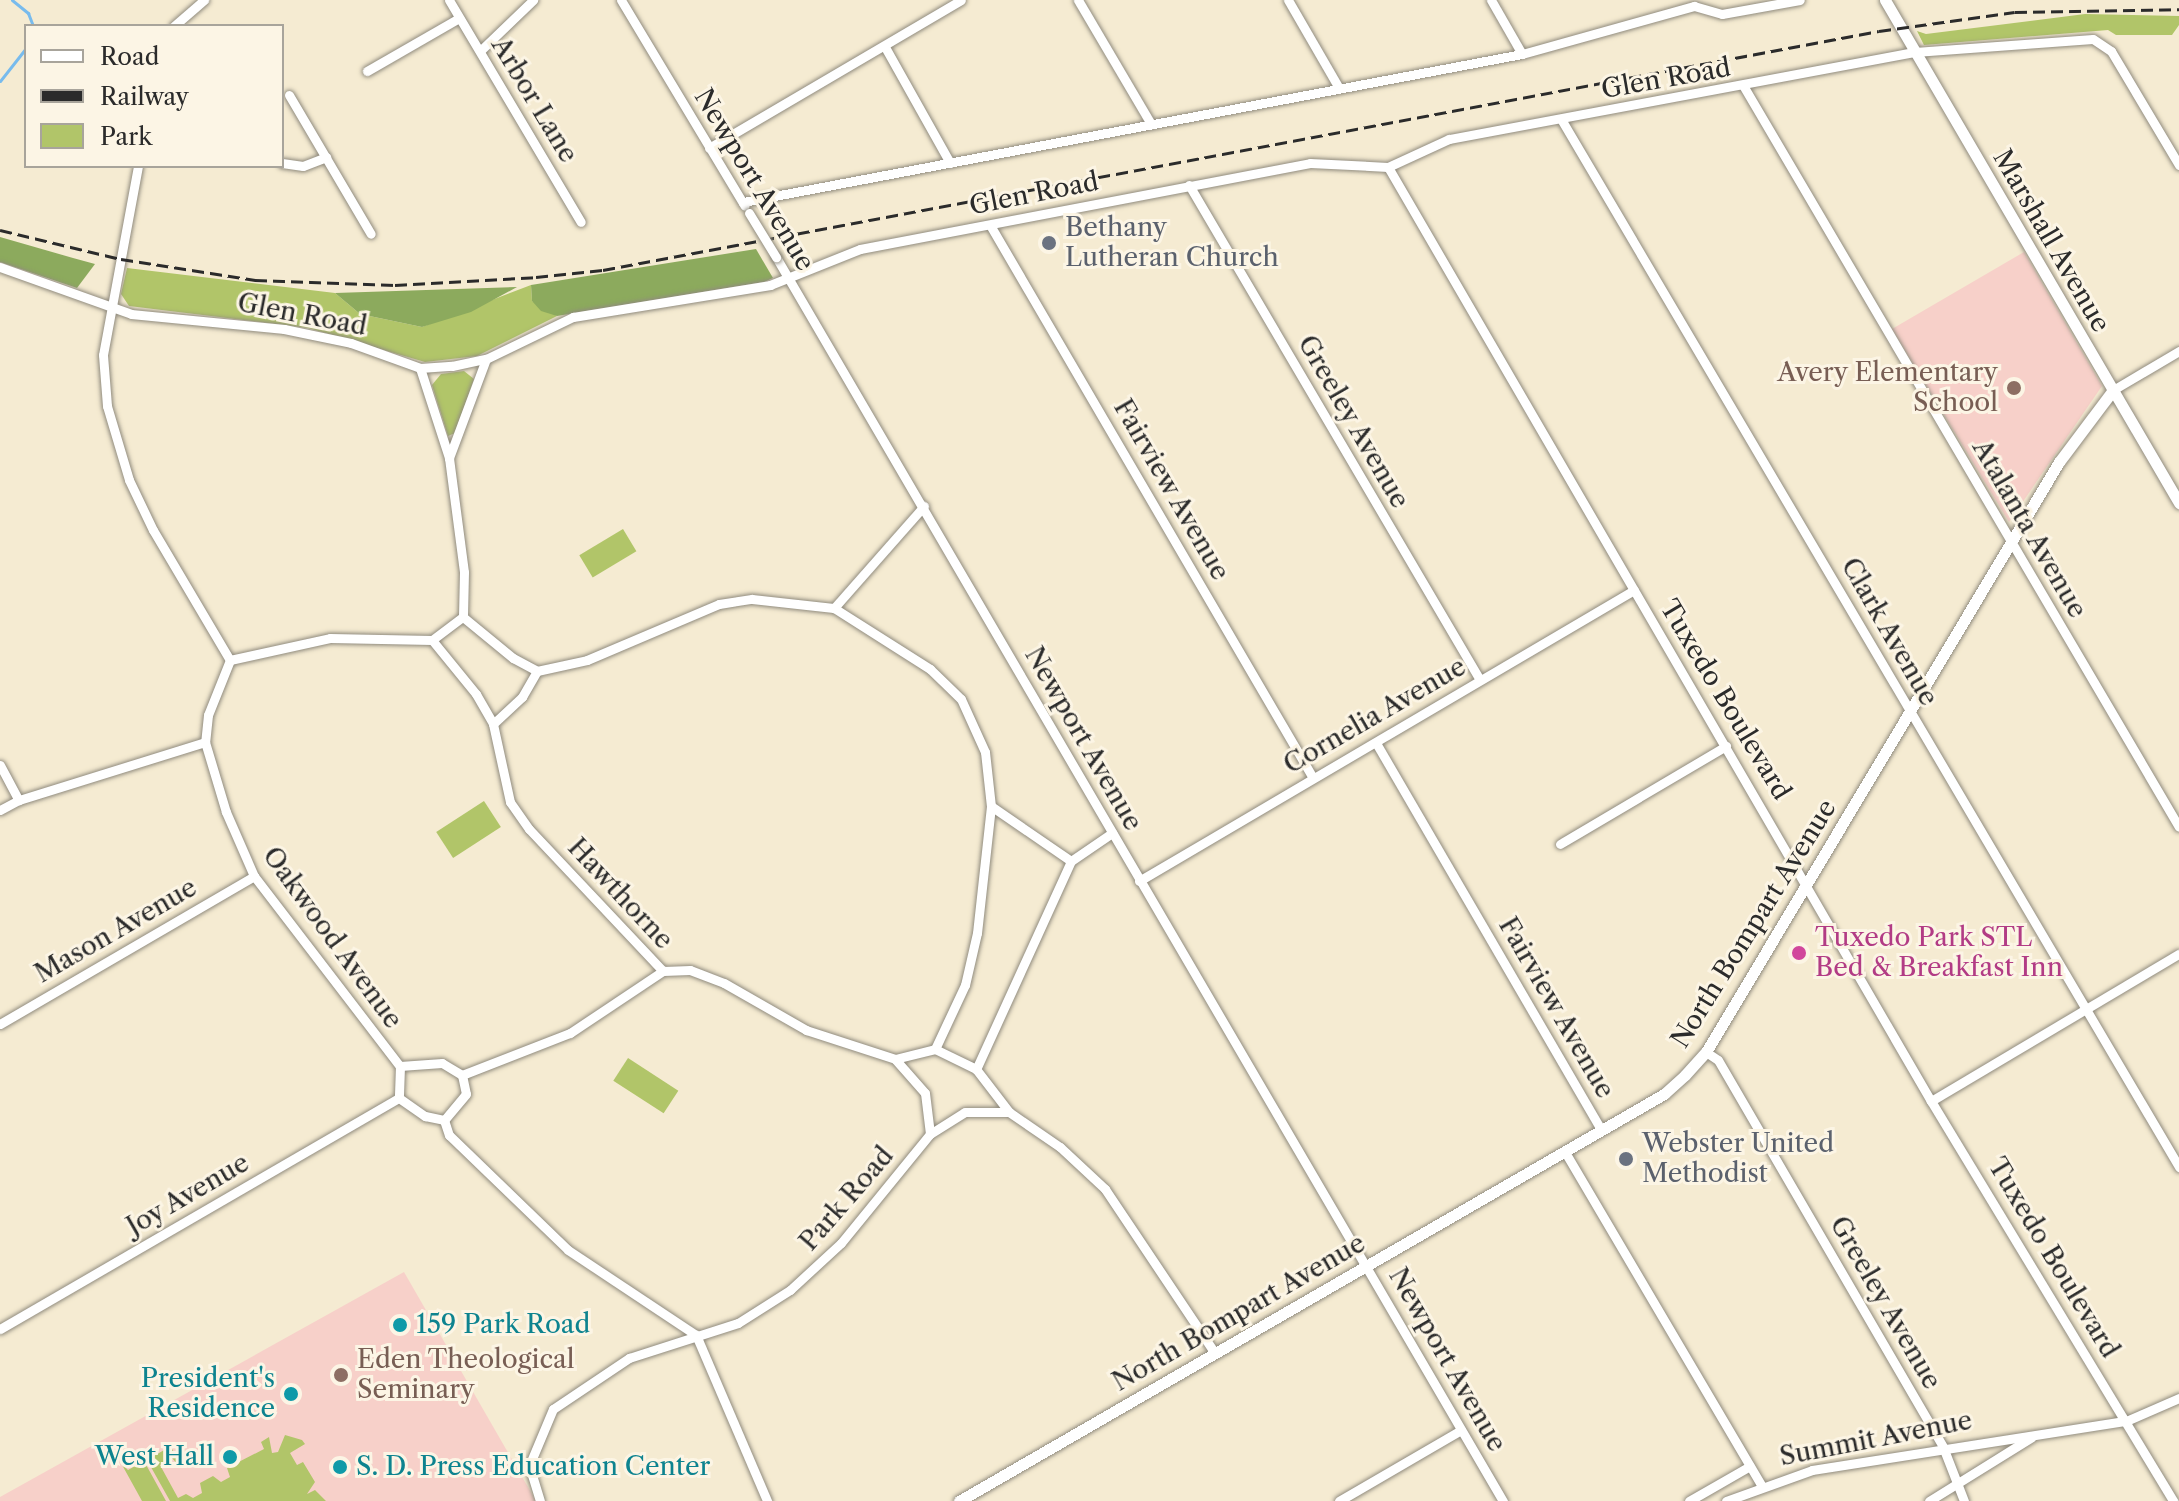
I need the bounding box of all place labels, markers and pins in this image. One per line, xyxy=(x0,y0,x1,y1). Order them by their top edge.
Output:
place label: Bethany Lutheran Church xyxy=(1065,212,1279,274)
marker: Bethany Lutheran Church xyxy=(1040,234,1058,252)
place label: Avery Elementary School xyxy=(1776,357,1998,418)
marker: Avery Elementary School xyxy=(2005,379,2023,397)
place label: Tuxedo Park STL Bed & Breakfast Inn xyxy=(1815,922,2063,984)
marker: Tuxedo Park STL Bed & Breakfast Inn xyxy=(1790,944,1808,962)
place label: Webster United Methodist xyxy=(1642,1128,1834,1190)
marker: Webster United Methodist xyxy=(1617,1150,1635,1168)
place label: 159 Park Road xyxy=(416,1309,591,1341)
marker: 159 Park Road xyxy=(391,1316,409,1334)
place label: Eden Theological Seminary xyxy=(357,1344,575,1406)
place label: President's Residence xyxy=(141,1363,275,1424)
marker: Eden Theological Seminary xyxy=(332,1366,350,1384)
marker: President's Residence xyxy=(282,1385,300,1403)
place label: West Hall xyxy=(95,1441,214,1473)
marker: West Hall xyxy=(221,1448,239,1466)
place label: S. D. Press Education Center xyxy=(356,1451,710,1483)
marker: S. D. Press Education Center xyxy=(331,1458,349,1476)

